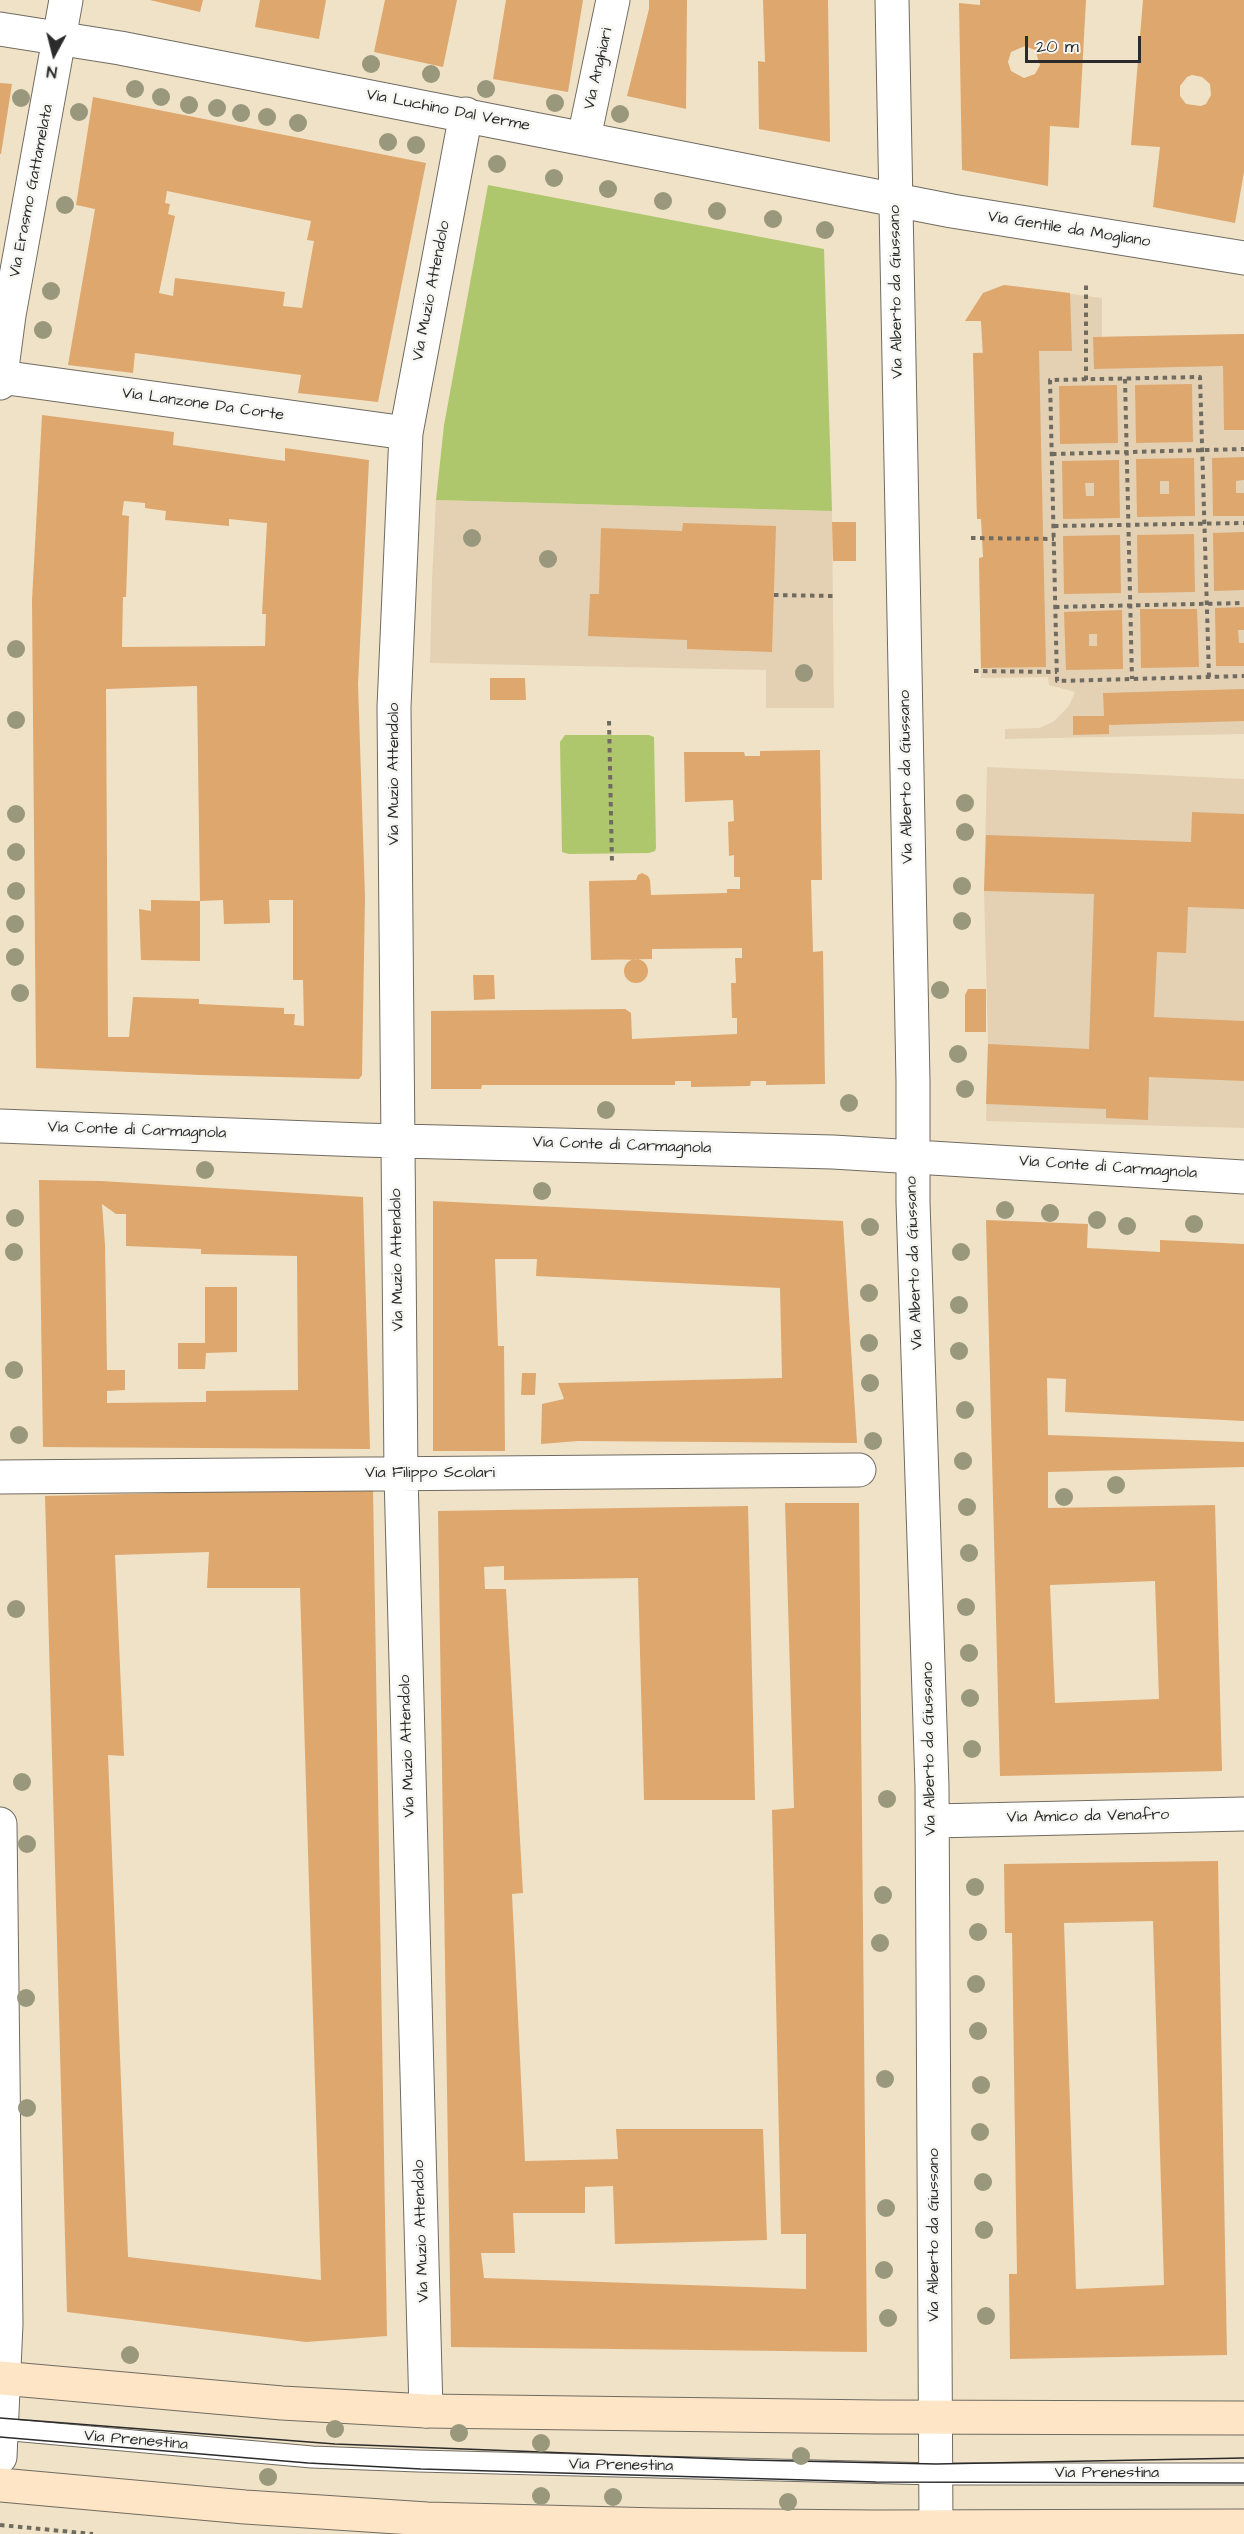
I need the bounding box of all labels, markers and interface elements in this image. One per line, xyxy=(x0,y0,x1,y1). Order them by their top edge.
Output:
north arrow xyxy=(24,24,84,84)
scale bar xyxy=(1028,24,1144,62)
street label: Via Anghiari xyxy=(580,26,618,112)
text: 20 m xyxy=(1036,34,1079,59)
text: N xyxy=(45,60,58,83)
street label: Via Luchino Dal Verme xyxy=(365,86,531,136)
street label: Via Erasmo Gattamelata xyxy=(6,103,58,279)
street label: Via Alberto da Giussano xyxy=(886,205,908,379)
street label: Via Gentile da Mogliano xyxy=(986,208,1152,252)
street label: Via Muzio Attendolo xyxy=(409,219,455,363)
street label: Via Lanzone Da Corte xyxy=(121,384,285,426)
street label: Via Alberto da Giussano xyxy=(896,690,918,864)
street label: Via Muzio Attendolo xyxy=(385,703,405,845)
street label: Via Conte di Carmagnola xyxy=(47,1118,227,1144)
street label: Via Conte di Carmagnola xyxy=(532,1133,712,1159)
street label: Via Conte di Carmagnola xyxy=(1018,1152,1198,1184)
street label: Via Alberto da Giussano xyxy=(902,1176,928,1350)
street label: Via Muzio Attendolo xyxy=(387,1189,409,1331)
street label: Via Filippo Scolari xyxy=(365,1464,495,1484)
street label: Via Alberto da Giussano xyxy=(919,1662,941,1836)
street label: Via Muzio Attendolo xyxy=(396,1674,420,1818)
street label: Via Amico da Venafro xyxy=(1007,1806,1169,1828)
street label: Via Alberto da Giussano xyxy=(925,2148,945,2322)
street label: Via Muzio Attendolo xyxy=(410,2159,434,2303)
street label: Via Prenestina xyxy=(83,2427,189,2455)
street label: Via Prenestina xyxy=(569,2455,673,2477)
street label: Via Prenestina xyxy=(1055,2464,1159,2484)

